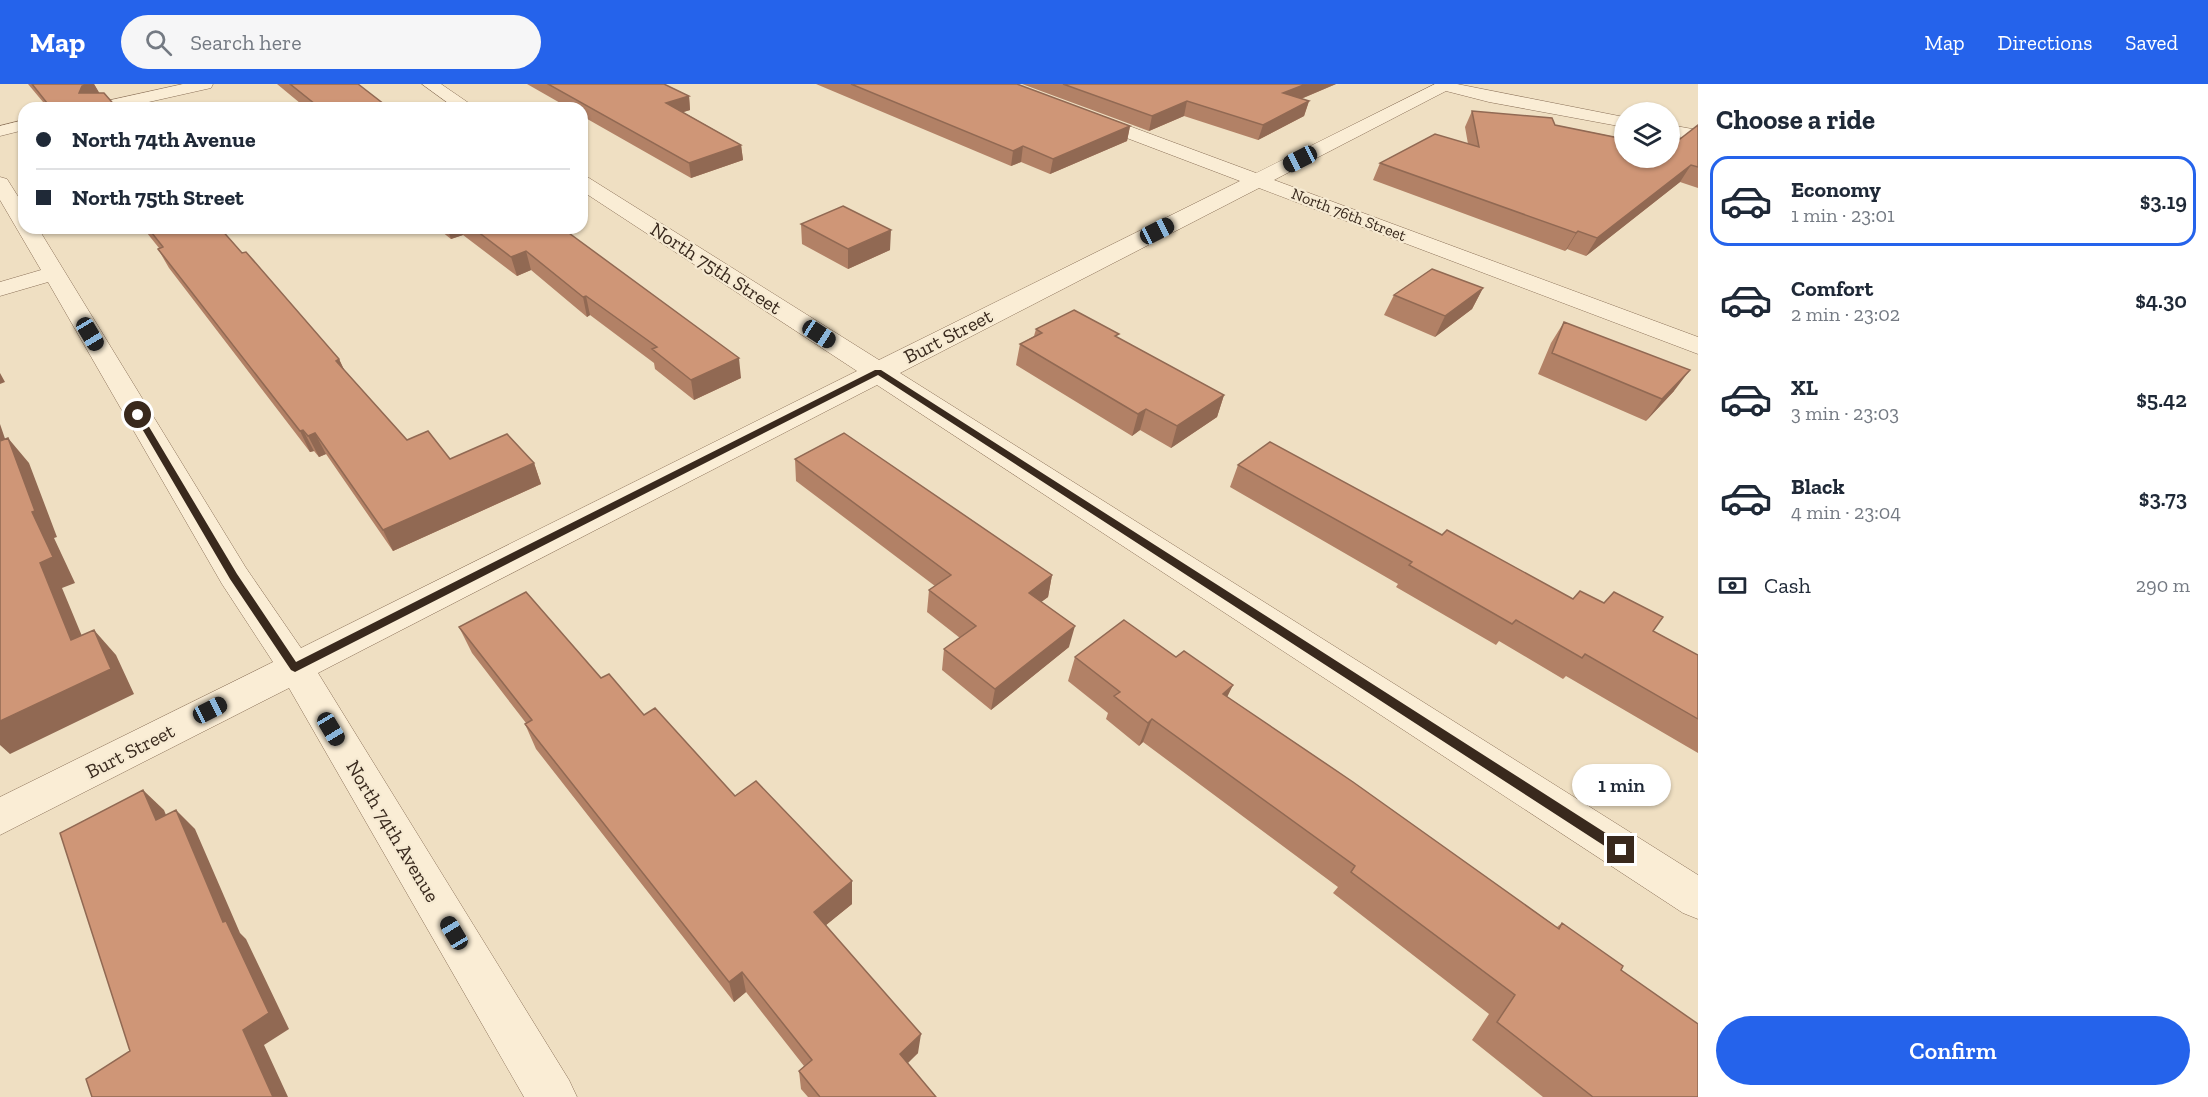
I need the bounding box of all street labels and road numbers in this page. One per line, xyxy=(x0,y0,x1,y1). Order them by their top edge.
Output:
street label: North 76th Street xyxy=(1289,184,1409,245)
street label: North 75th Street xyxy=(646,217,786,320)
street label: Burt Street xyxy=(900,303,997,369)
street label: Burt Street xyxy=(82,718,179,784)
street label: North 74th Avenue xyxy=(341,756,445,906)

